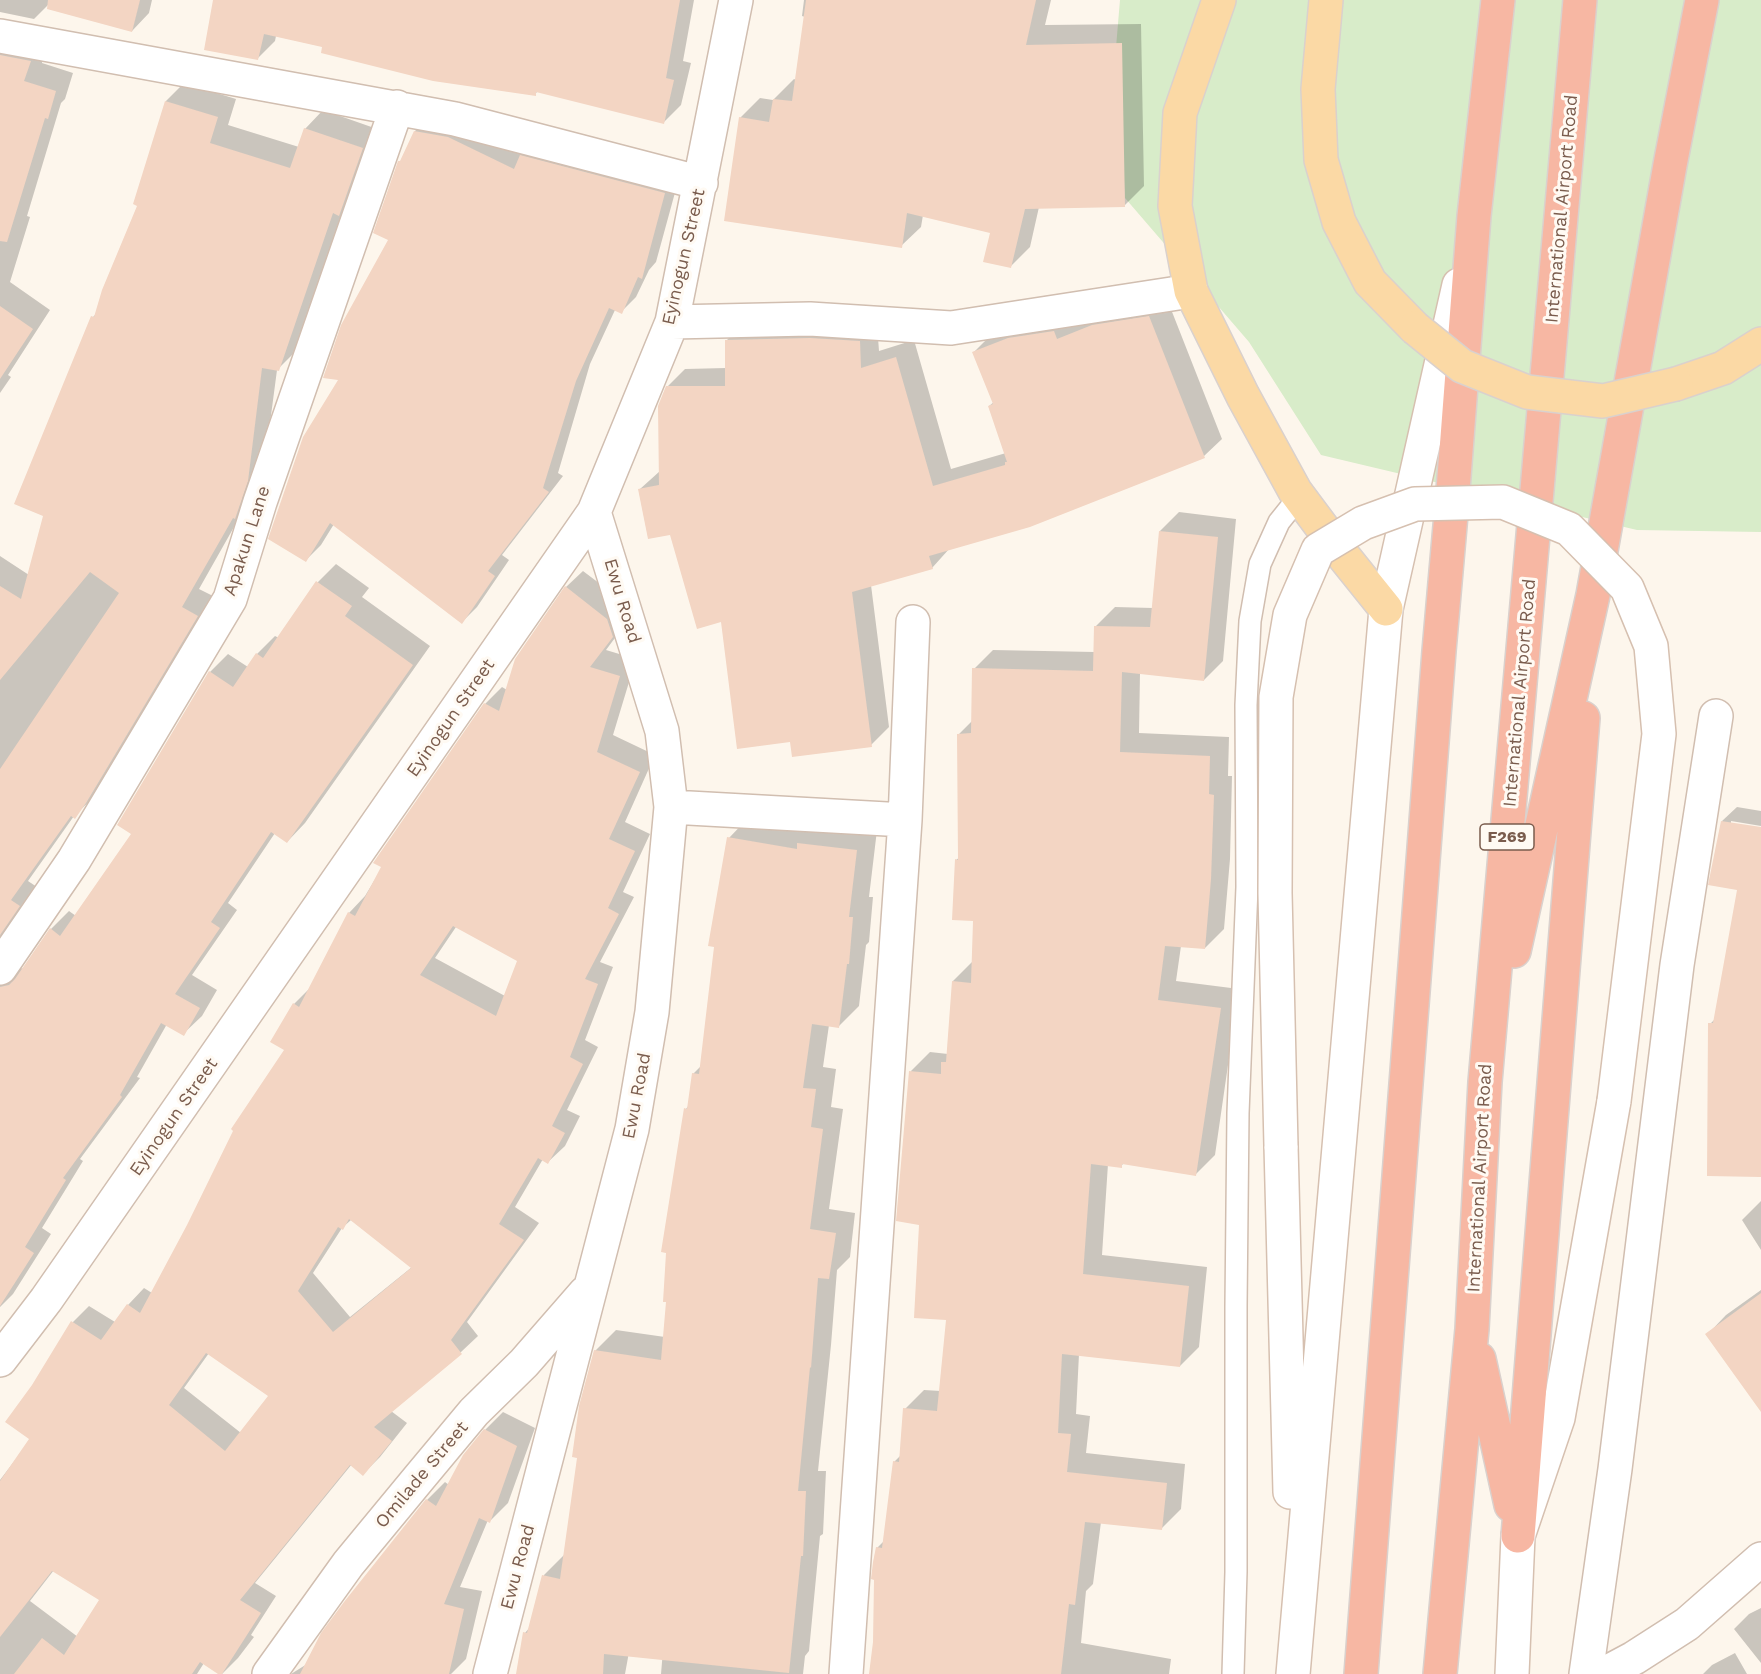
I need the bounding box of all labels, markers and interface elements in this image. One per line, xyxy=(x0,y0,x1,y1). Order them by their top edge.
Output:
street label: International Airport Road xyxy=(1541,94,1583,324)
street label: Eyinogun Street xyxy=(658,187,710,327)
street label: Apakun Lane xyxy=(219,483,275,599)
street label: Ewu Road xyxy=(599,556,645,646)
street label: International Airport Road xyxy=(1499,578,1541,808)
street label: Eyinogun Street xyxy=(402,655,500,781)
road number: F269 xyxy=(1480,824,1534,850)
street label: Ewu Road xyxy=(618,1051,656,1141)
street label: Eyinogun Street xyxy=(125,1054,223,1180)
street label: International Airport Road xyxy=(1463,1063,1497,1293)
street label: Omilade Street xyxy=(371,1417,473,1533)
street label: Ewu Road xyxy=(496,1522,540,1612)

